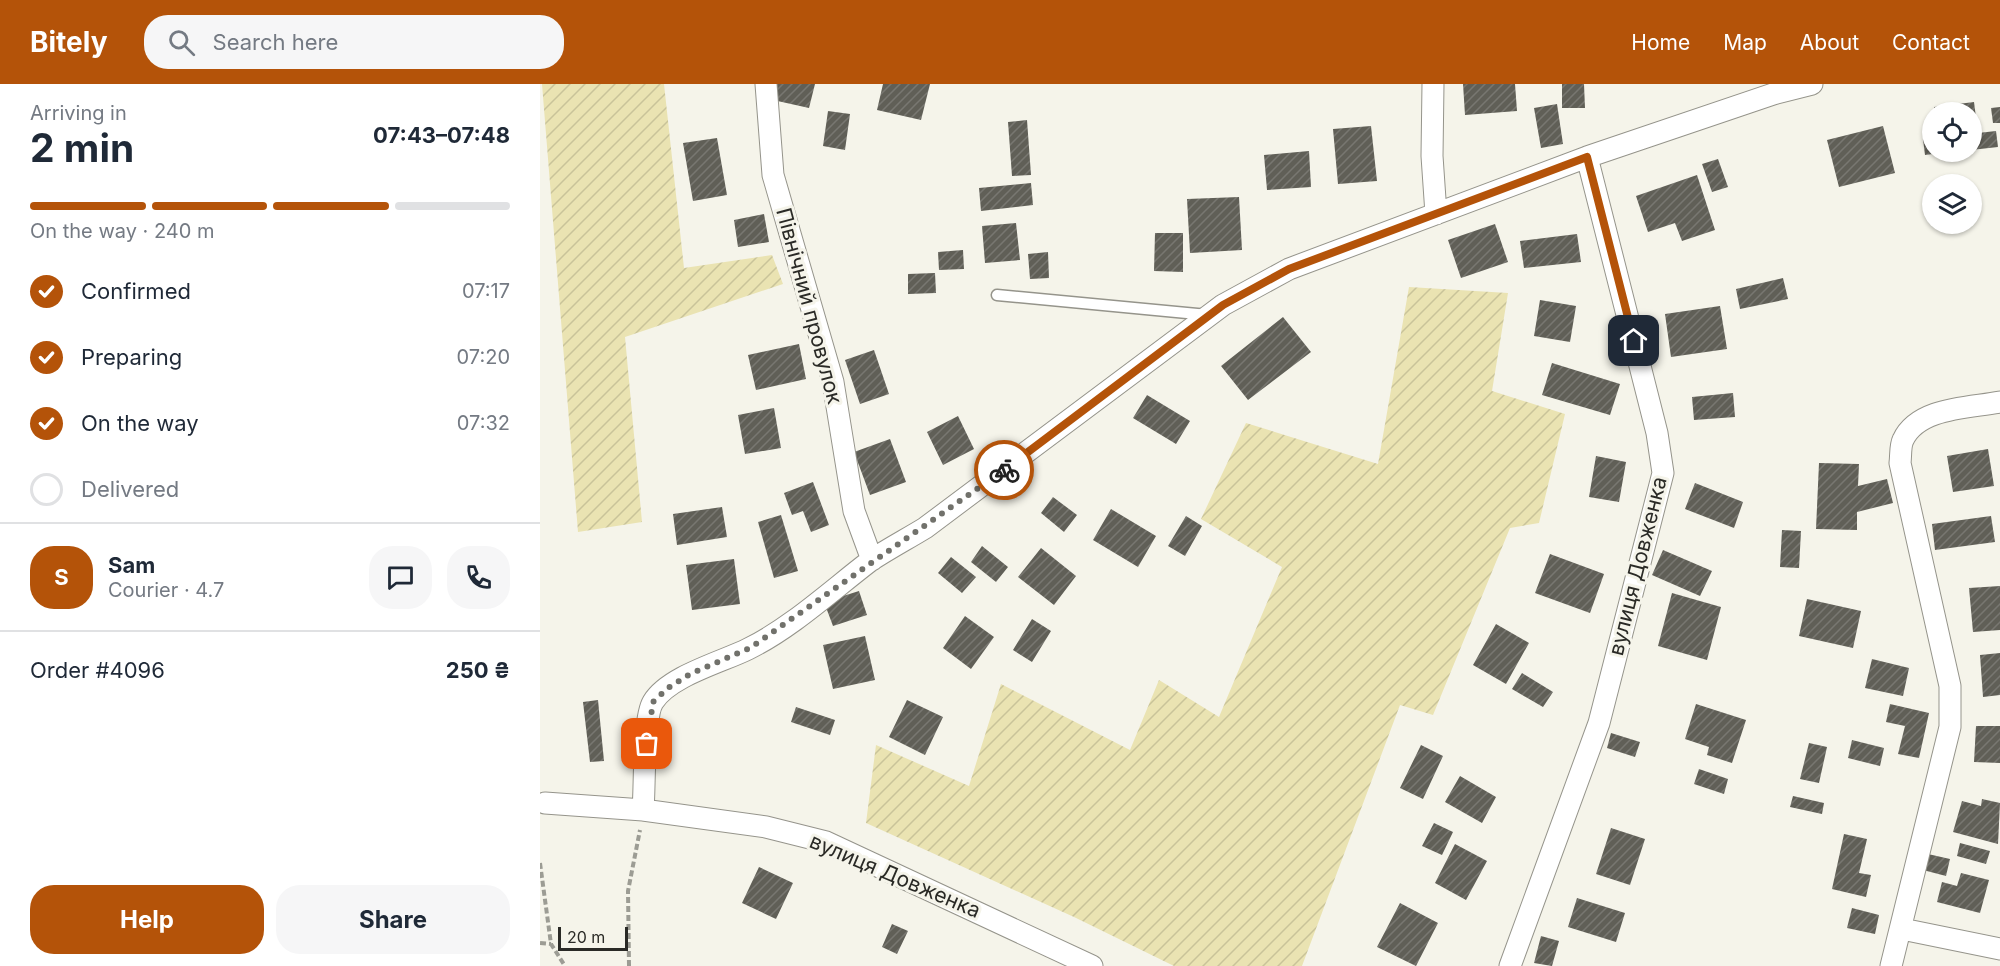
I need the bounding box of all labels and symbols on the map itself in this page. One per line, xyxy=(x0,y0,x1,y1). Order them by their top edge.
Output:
street label: Північний провулок xyxy=(771,205,848,407)
pin xyxy=(1608,315,1659,366)
courier xyxy=(974,440,1034,500)
street label: вулиця Довженка xyxy=(1603,474,1672,658)
pin xyxy=(621,718,672,769)
street label: вулиця Довженка xyxy=(806,828,984,923)
scale bar xyxy=(558,924,628,952)

